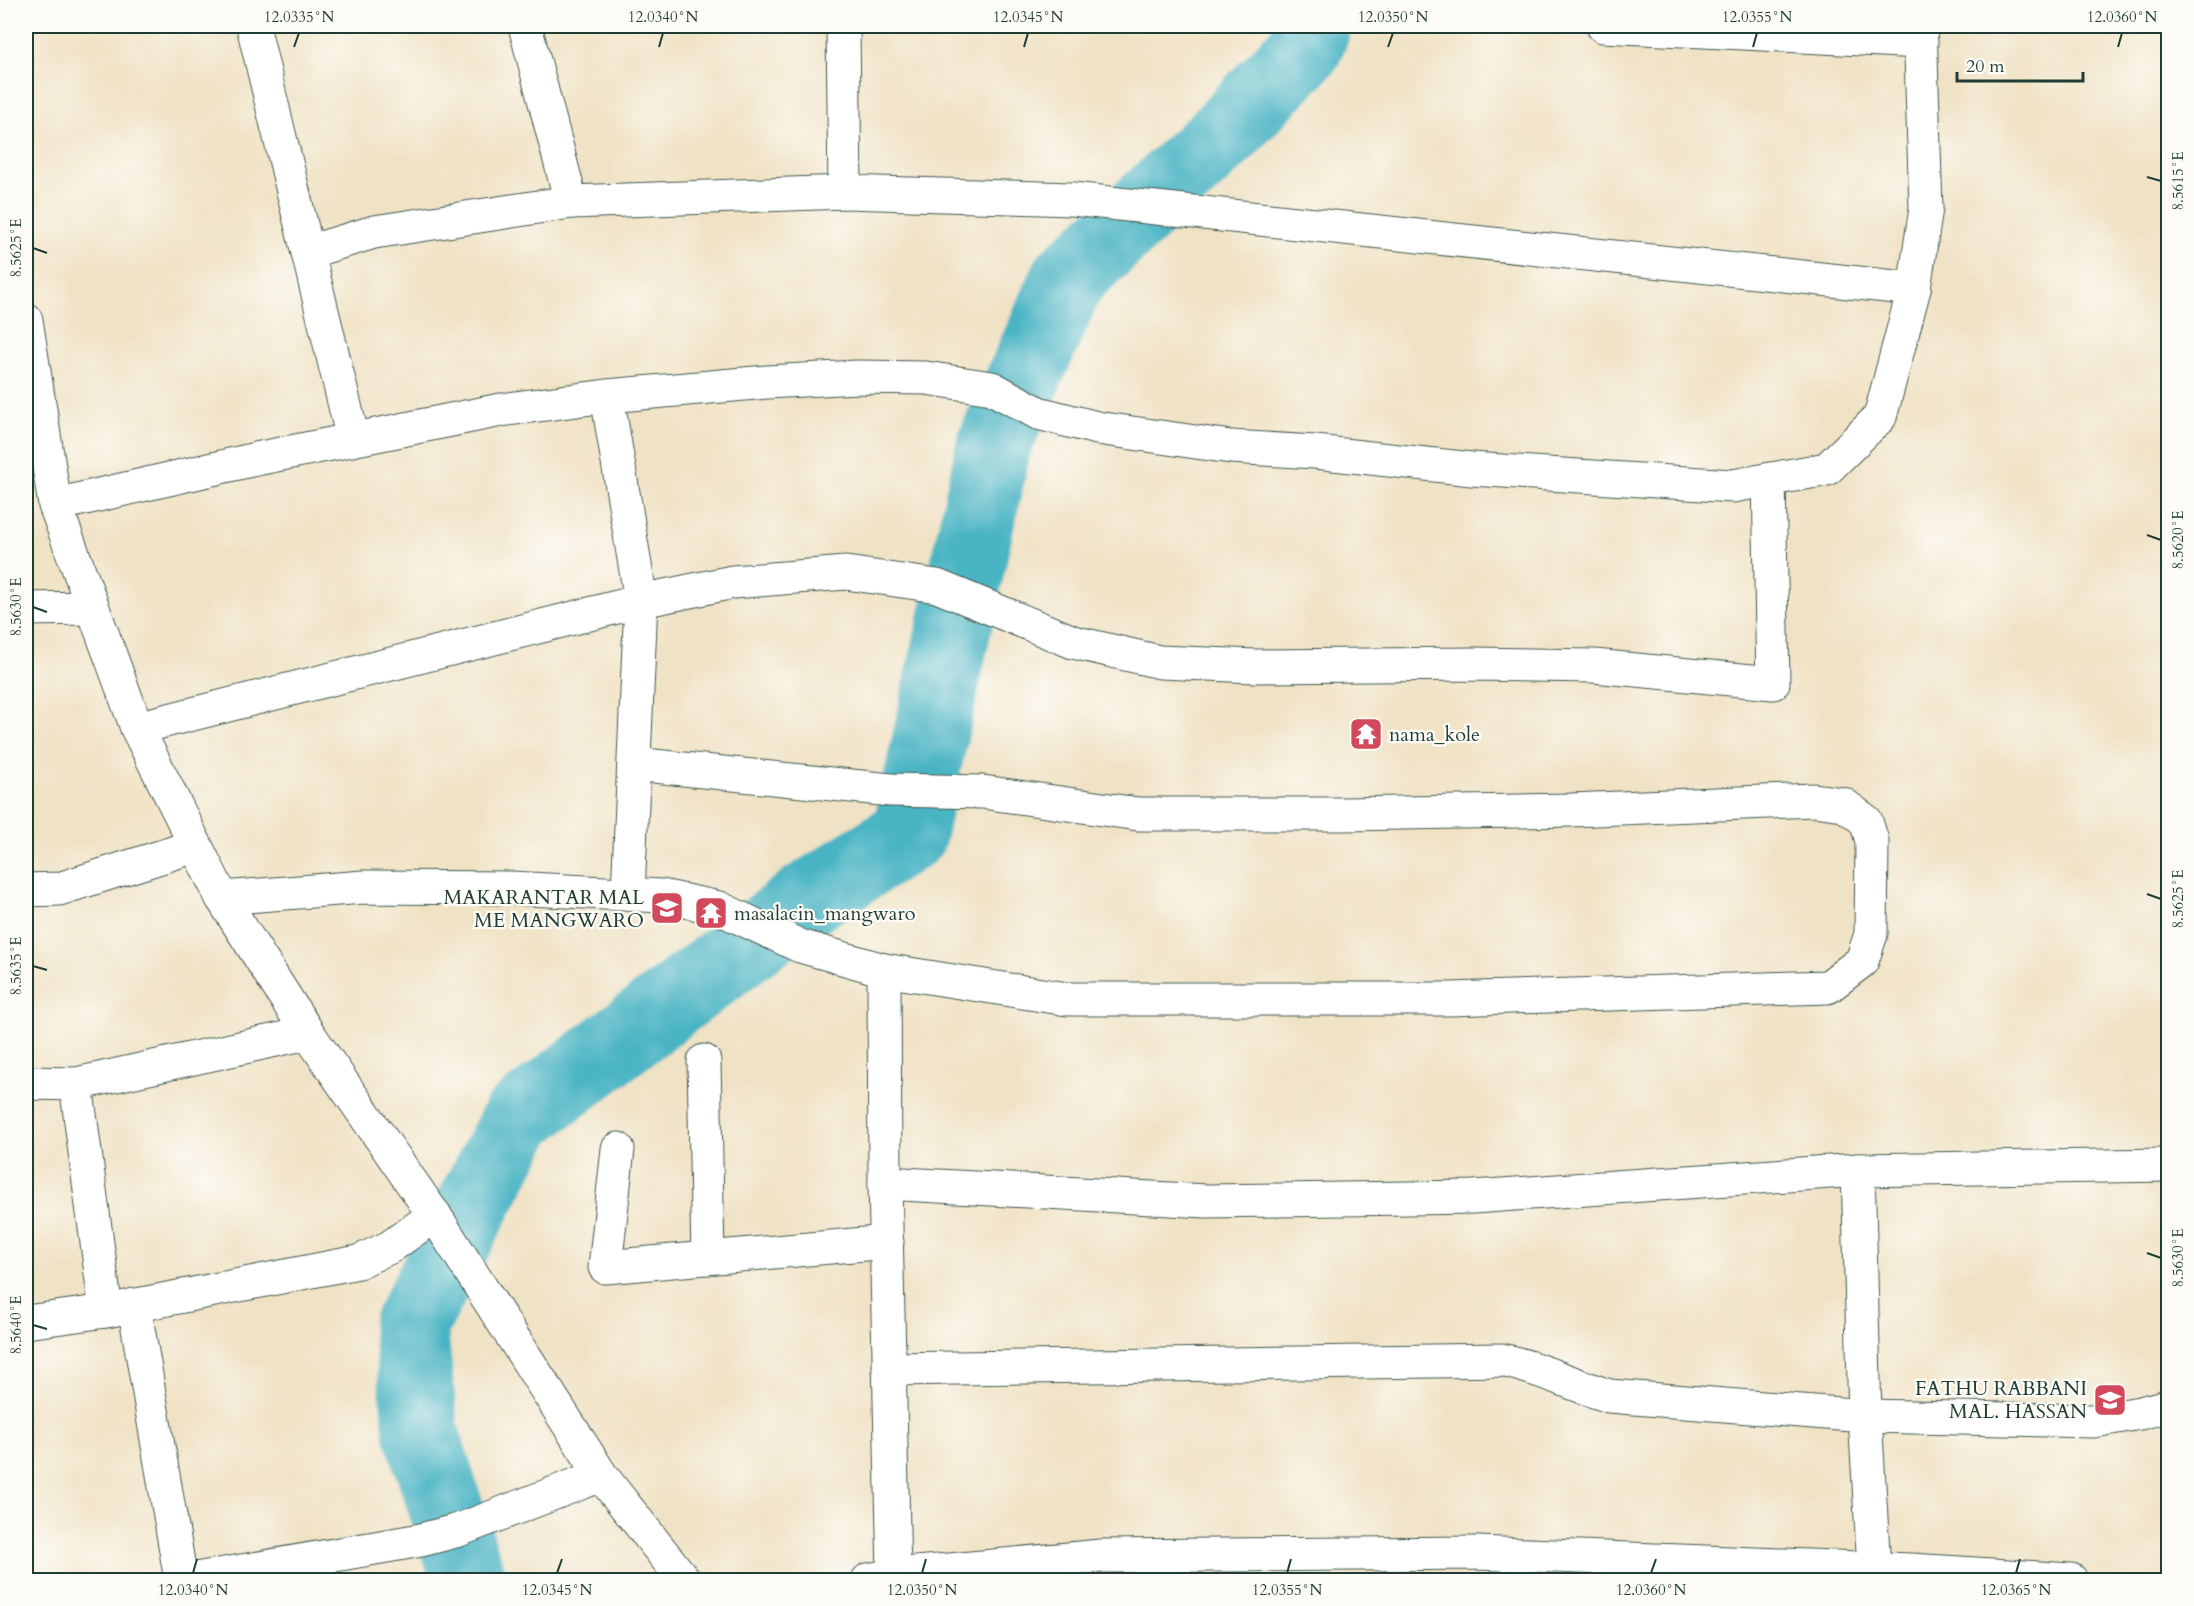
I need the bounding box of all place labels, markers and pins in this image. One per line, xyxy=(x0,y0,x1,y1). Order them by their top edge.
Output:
temple icon: nama_kole xyxy=(1348,716,1384,752)
place label: nama_kole xyxy=(1389,721,1480,748)
place label: MAKARANTAR MAL ME MANGWARO xyxy=(443,884,645,934)
school or university icon: MAKARANTAR MAL ME MANGWARO xyxy=(649,890,685,926)
temple icon: masalacin_mangwaro xyxy=(693,895,729,931)
place label: masalacin_mangwaro xyxy=(734,900,916,927)
place label: FATHU RABBANI MAL. HASSAN xyxy=(1915,1375,2087,1425)
school or university icon: FATHU RABBANI MAL. HASSAN xyxy=(2092,1382,2128,1418)

